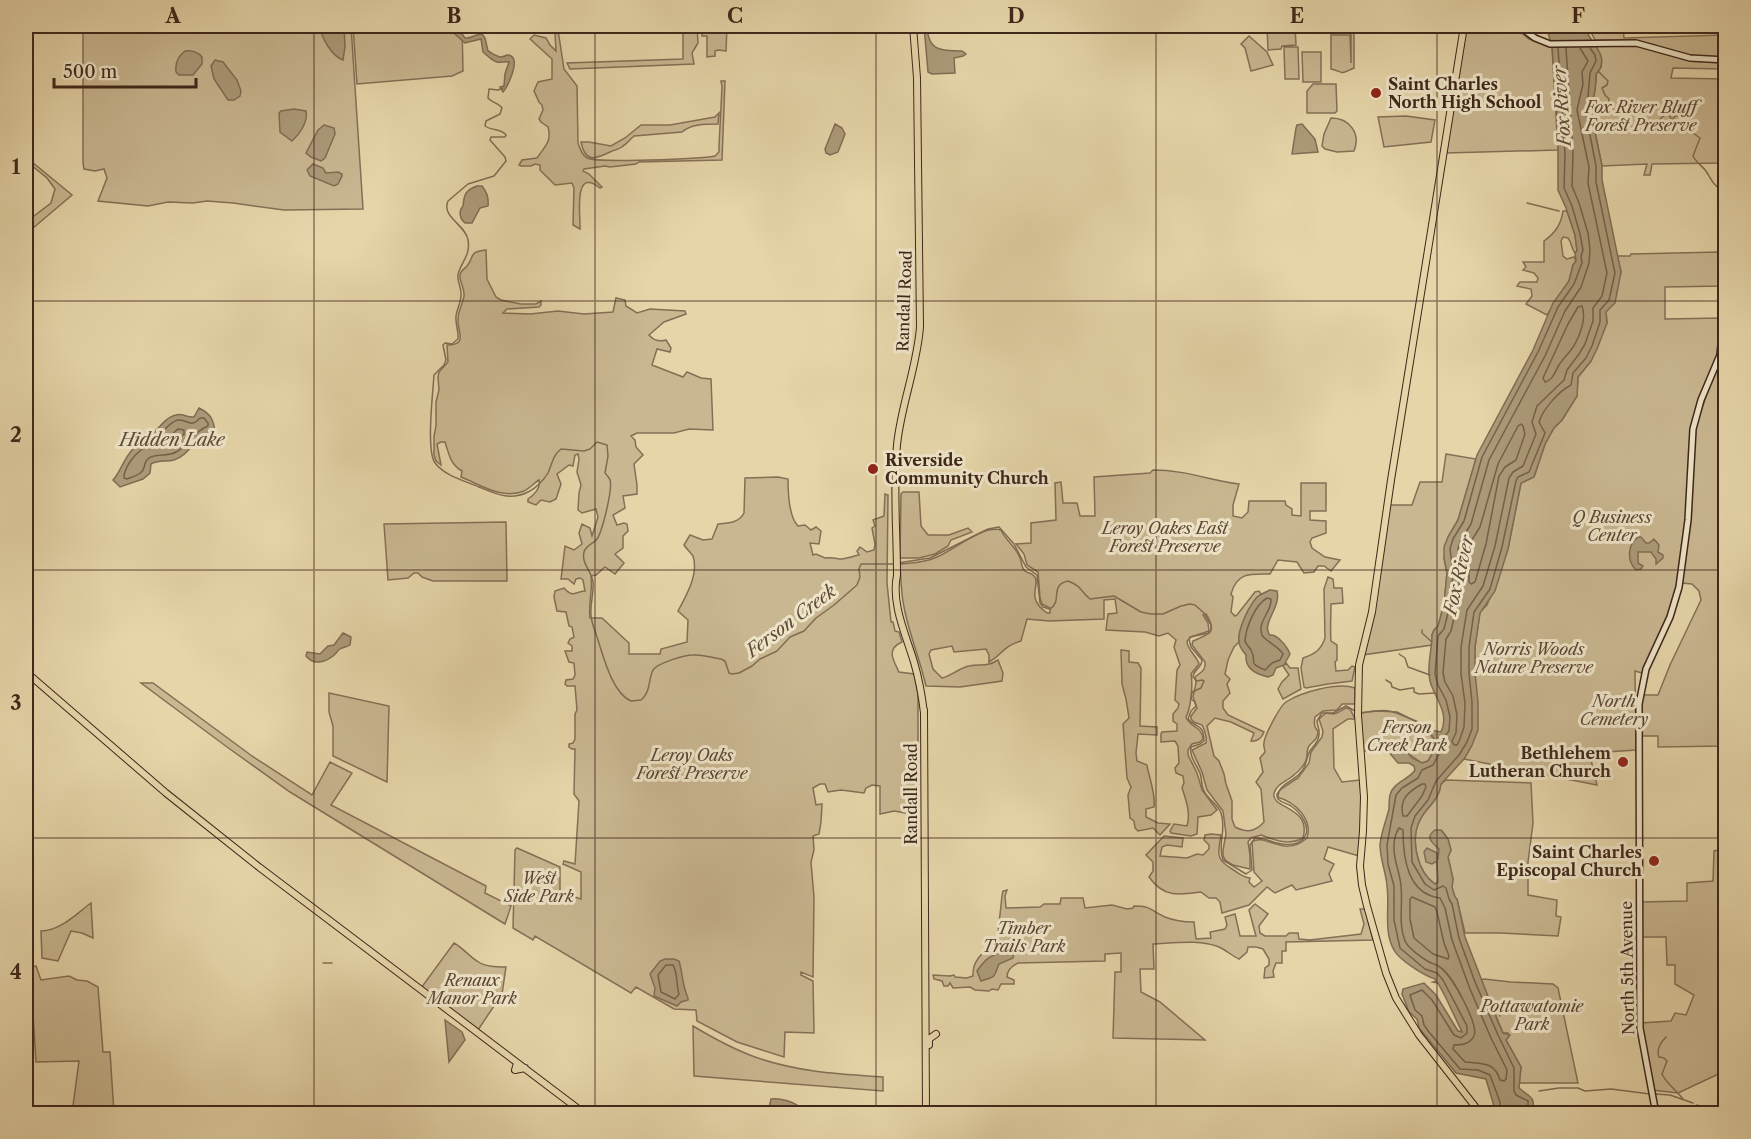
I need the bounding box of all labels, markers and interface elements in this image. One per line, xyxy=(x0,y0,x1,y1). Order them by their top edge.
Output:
text: A xyxy=(164,4,181,28)
text: B xyxy=(447,4,462,28)
text: C xyxy=(727,4,743,28)
text: D xyxy=(1007,4,1025,28)
text: E xyxy=(1290,4,1304,28)
text: F xyxy=(1571,4,1585,28)
scale bar xyxy=(54,51,196,89)
text: 500 m xyxy=(63,61,117,83)
water label: Fox River xyxy=(1548,63,1576,149)
place label: Saint Charles North High School xyxy=(1388,74,1542,112)
marker: Saint Charles North High School xyxy=(1369,86,1383,100)
park label: Fox River Bluff Forest Preserve xyxy=(1583,97,1702,135)
text: 1 xyxy=(12,155,21,179)
street label: Randall Road xyxy=(892,250,916,352)
text: 2 xyxy=(10,423,22,447)
water label: Hidden Lake xyxy=(117,429,226,451)
place label: Riverside Community Church xyxy=(885,450,1049,488)
marker: Riverside Community Church xyxy=(866,462,880,476)
park label: Q Business Center xyxy=(1572,507,1652,545)
park label: Leroy Oakes East Forest Preserve xyxy=(1100,518,1229,556)
water label: Fox River xyxy=(1439,532,1479,619)
water label: Ferson Creek xyxy=(740,580,841,663)
park label: Norris Woods Nature Preserve xyxy=(1473,639,1594,677)
text: 3 xyxy=(10,691,22,715)
park label: North Cemetery xyxy=(1580,691,1648,729)
park label: Ferson Creek Park xyxy=(1367,717,1448,755)
street label: Randall Road xyxy=(901,743,921,845)
place label: Bethlehem Lutheran Church xyxy=(1469,743,1611,781)
park label: Leroy Oaks Forest Preserve xyxy=(635,745,749,783)
marker: Bethlehem Lutheran Church xyxy=(1616,755,1630,769)
place label: Saint Charles Episcopal Church xyxy=(1496,842,1642,880)
marker: Saint Charles Episcopal Church xyxy=(1647,854,1661,868)
park label: West Side Park xyxy=(503,868,574,906)
street label: North 5th Avenue xyxy=(1616,901,1638,1035)
park label: Timber Trails Park xyxy=(983,918,1066,956)
text: 4 xyxy=(10,960,22,984)
park label: Renaux Manor Park xyxy=(425,970,518,1008)
park label: Pottawatomie Park xyxy=(1479,996,1585,1034)

